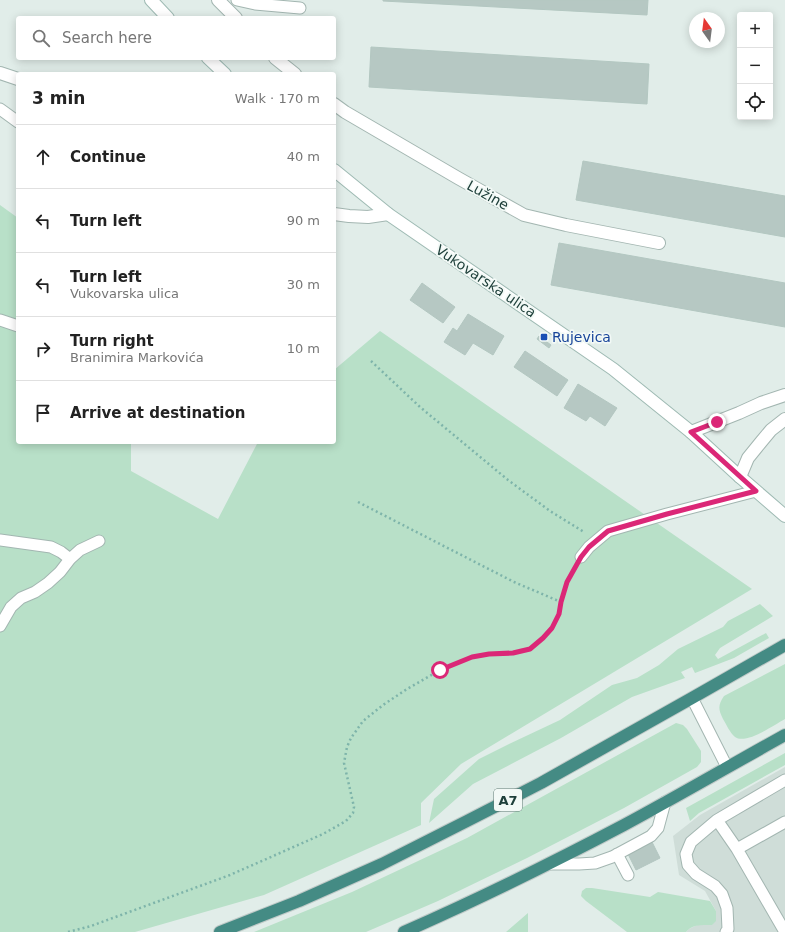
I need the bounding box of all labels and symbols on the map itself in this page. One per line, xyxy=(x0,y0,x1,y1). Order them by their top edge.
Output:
north arrow xyxy=(689,12,725,48)
street label: Lužine xyxy=(464,177,512,213)
street label: Vukovarska ulica xyxy=(433,242,539,320)
place label: Rujevica xyxy=(552,329,611,345)
marker: Rujevica xyxy=(539,332,549,342)
route end xyxy=(708,413,726,431)
route start xyxy=(431,661,449,679)
road number: A7 xyxy=(494,789,522,811)

